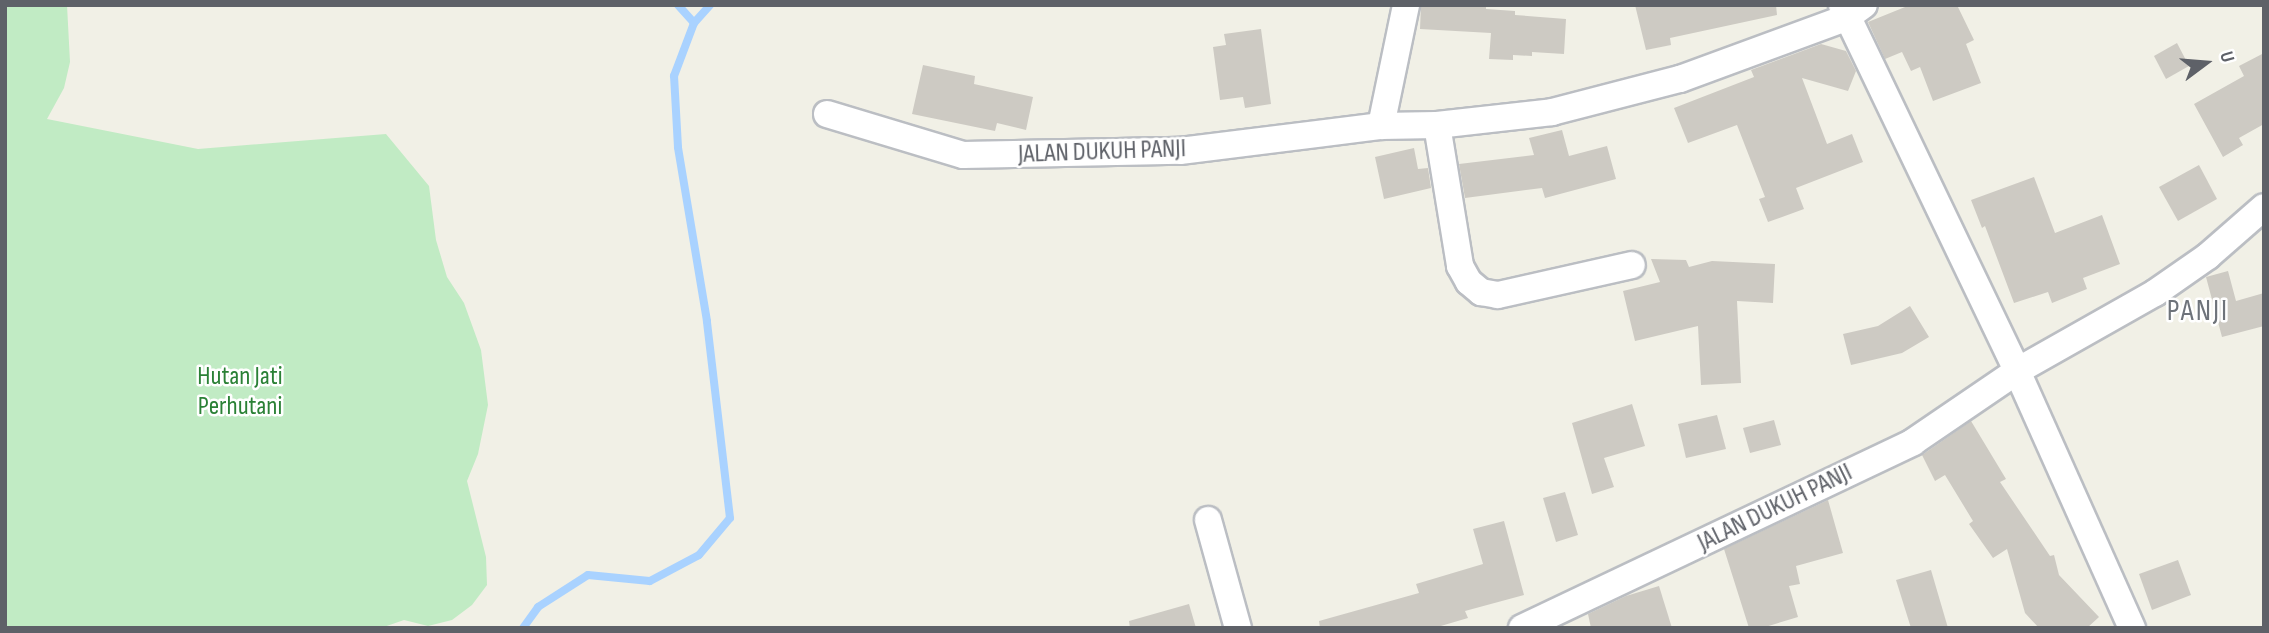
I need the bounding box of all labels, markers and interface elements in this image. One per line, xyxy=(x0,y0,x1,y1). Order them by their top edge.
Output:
north arrow xyxy=(2171,28,2241,98)
text: U xyxy=(2214,49,2239,65)
street label: JALAN DUKUH PANJI xyxy=(1018,133,1186,171)
district label: PANJI xyxy=(2167,293,2229,329)
park label: Hutan Jati Perhutani xyxy=(197,361,283,422)
street label: JALAN DUKUH PANJI xyxy=(1693,457,1857,559)

